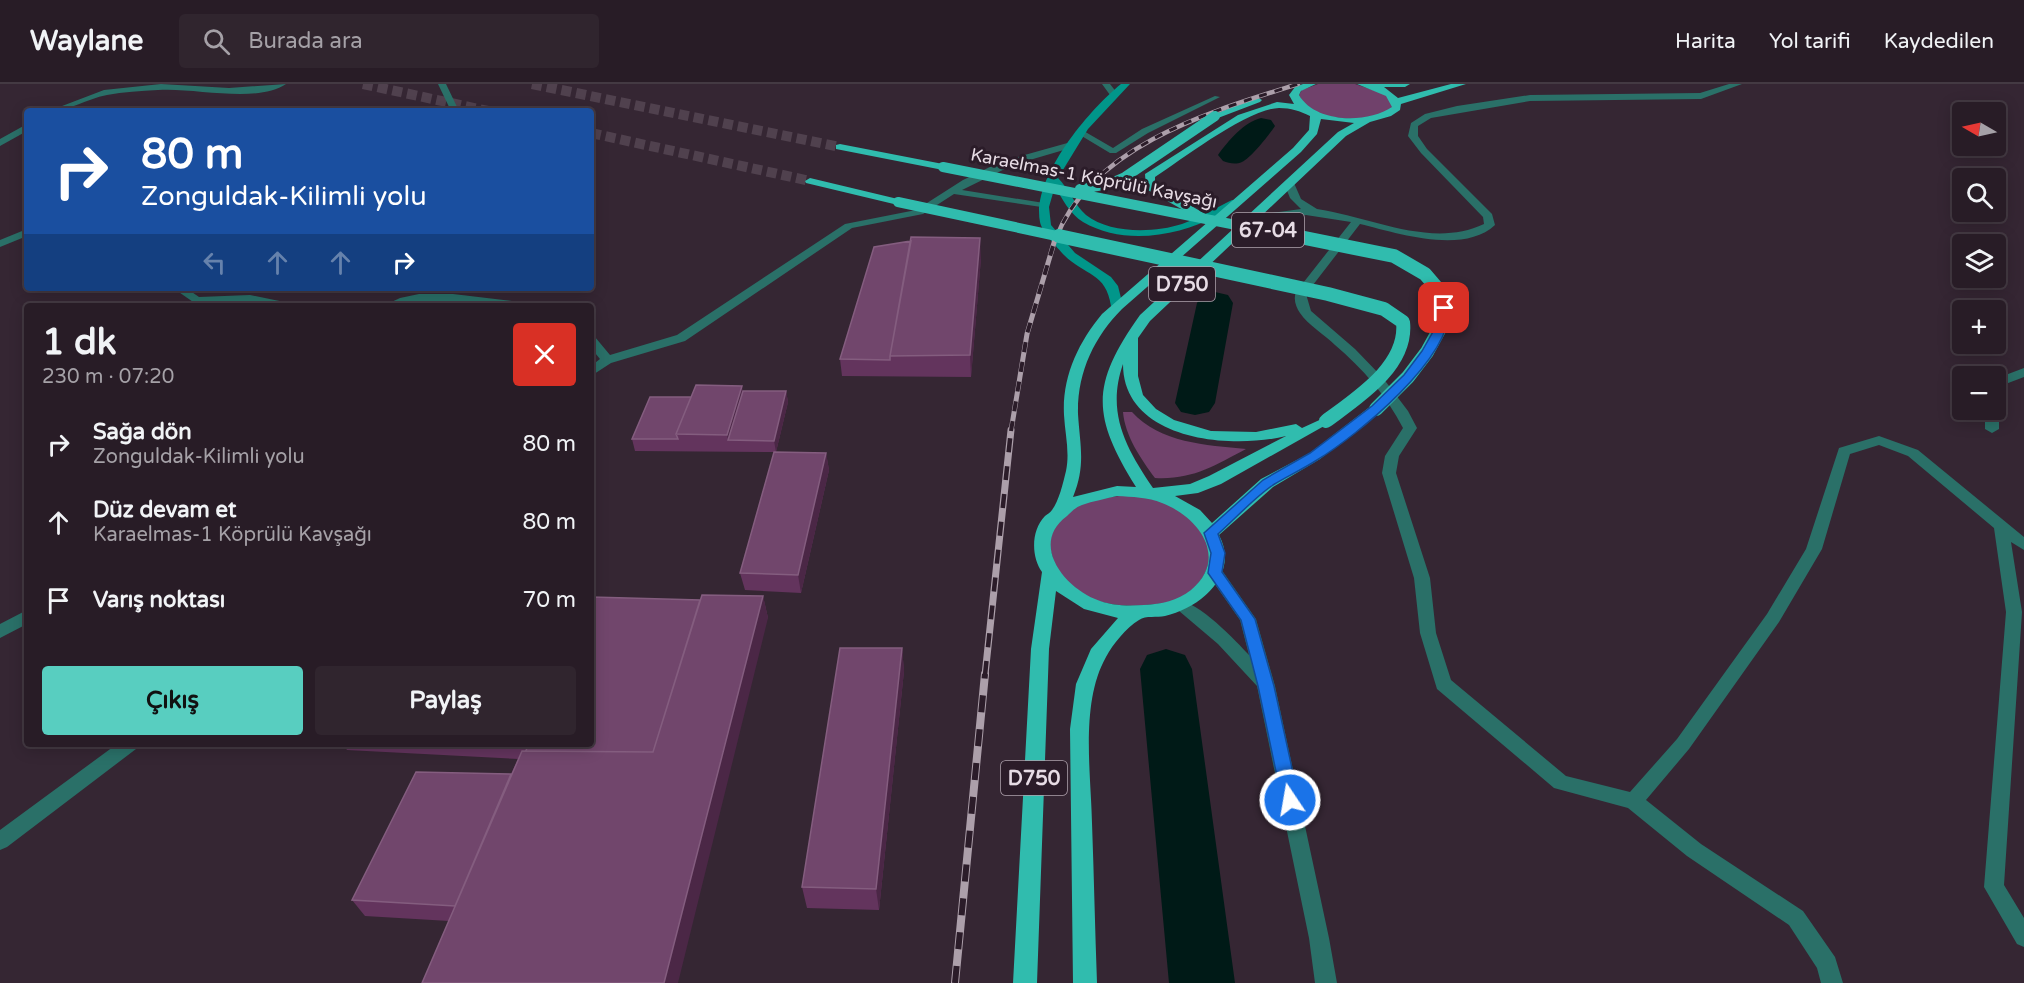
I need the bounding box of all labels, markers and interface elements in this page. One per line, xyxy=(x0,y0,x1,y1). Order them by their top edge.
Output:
search box xyxy=(179,14,599,68)
text: Waylane xyxy=(30,24,143,58)
icon: search xyxy=(200,25,233,58)
text: Burada ara xyxy=(248,28,363,54)
text: Harita xyxy=(1675,29,1736,54)
text: Yol tarifi xyxy=(1769,29,1851,54)
text: Kaydedilen xyxy=(1884,29,1994,54)
north arrow xyxy=(1952,102,2006,156)
map controls xyxy=(1952,102,2006,420)
text: 80 m xyxy=(141,129,243,180)
icon: right xyxy=(42,132,120,210)
street label: Karaelmas-1 Köprülü Kavşağı xyxy=(969,143,1219,213)
button: search xyxy=(1952,168,2006,222)
text: Zonguldak-Kilimli yolu xyxy=(141,180,427,213)
road number: 67-04 xyxy=(1232,213,1304,247)
button: layers xyxy=(1952,234,2006,288)
icon: left xyxy=(198,246,231,279)
icon: ahead xyxy=(261,246,294,279)
icon: ahead xyxy=(324,246,357,279)
icon: right xyxy=(387,246,420,279)
road number: D750 xyxy=(1149,267,1215,301)
pin xyxy=(1418,282,1469,333)
icon: arrive xyxy=(1427,291,1460,324)
button: + xyxy=(1952,300,2006,354)
text: 1 dk xyxy=(42,321,116,364)
button: close xyxy=(513,323,576,386)
text: 230 m · 07:20 xyxy=(42,365,174,389)
button: − xyxy=(1952,366,2006,420)
text: Sağa dön xyxy=(93,419,192,445)
icon: right xyxy=(42,428,75,461)
text: 80 m xyxy=(522,431,576,457)
text: Zonguldak-Kilimli yolu xyxy=(93,445,305,469)
text: Düz devam et xyxy=(93,497,236,523)
icon: ahead xyxy=(42,506,75,539)
text: 80 m xyxy=(522,509,576,535)
text: Karaelmas-1 Köprülü Kavşağı xyxy=(93,523,372,547)
icon: arrive xyxy=(42,584,75,617)
text: Varış noktası xyxy=(93,587,225,613)
text: 70 m xyxy=(522,587,576,613)
button: Çıkış xyxy=(42,666,303,735)
button: Paylaş xyxy=(315,666,576,735)
road number: D750 xyxy=(1001,761,1067,795)
position arrow xyxy=(1258,768,1322,832)

